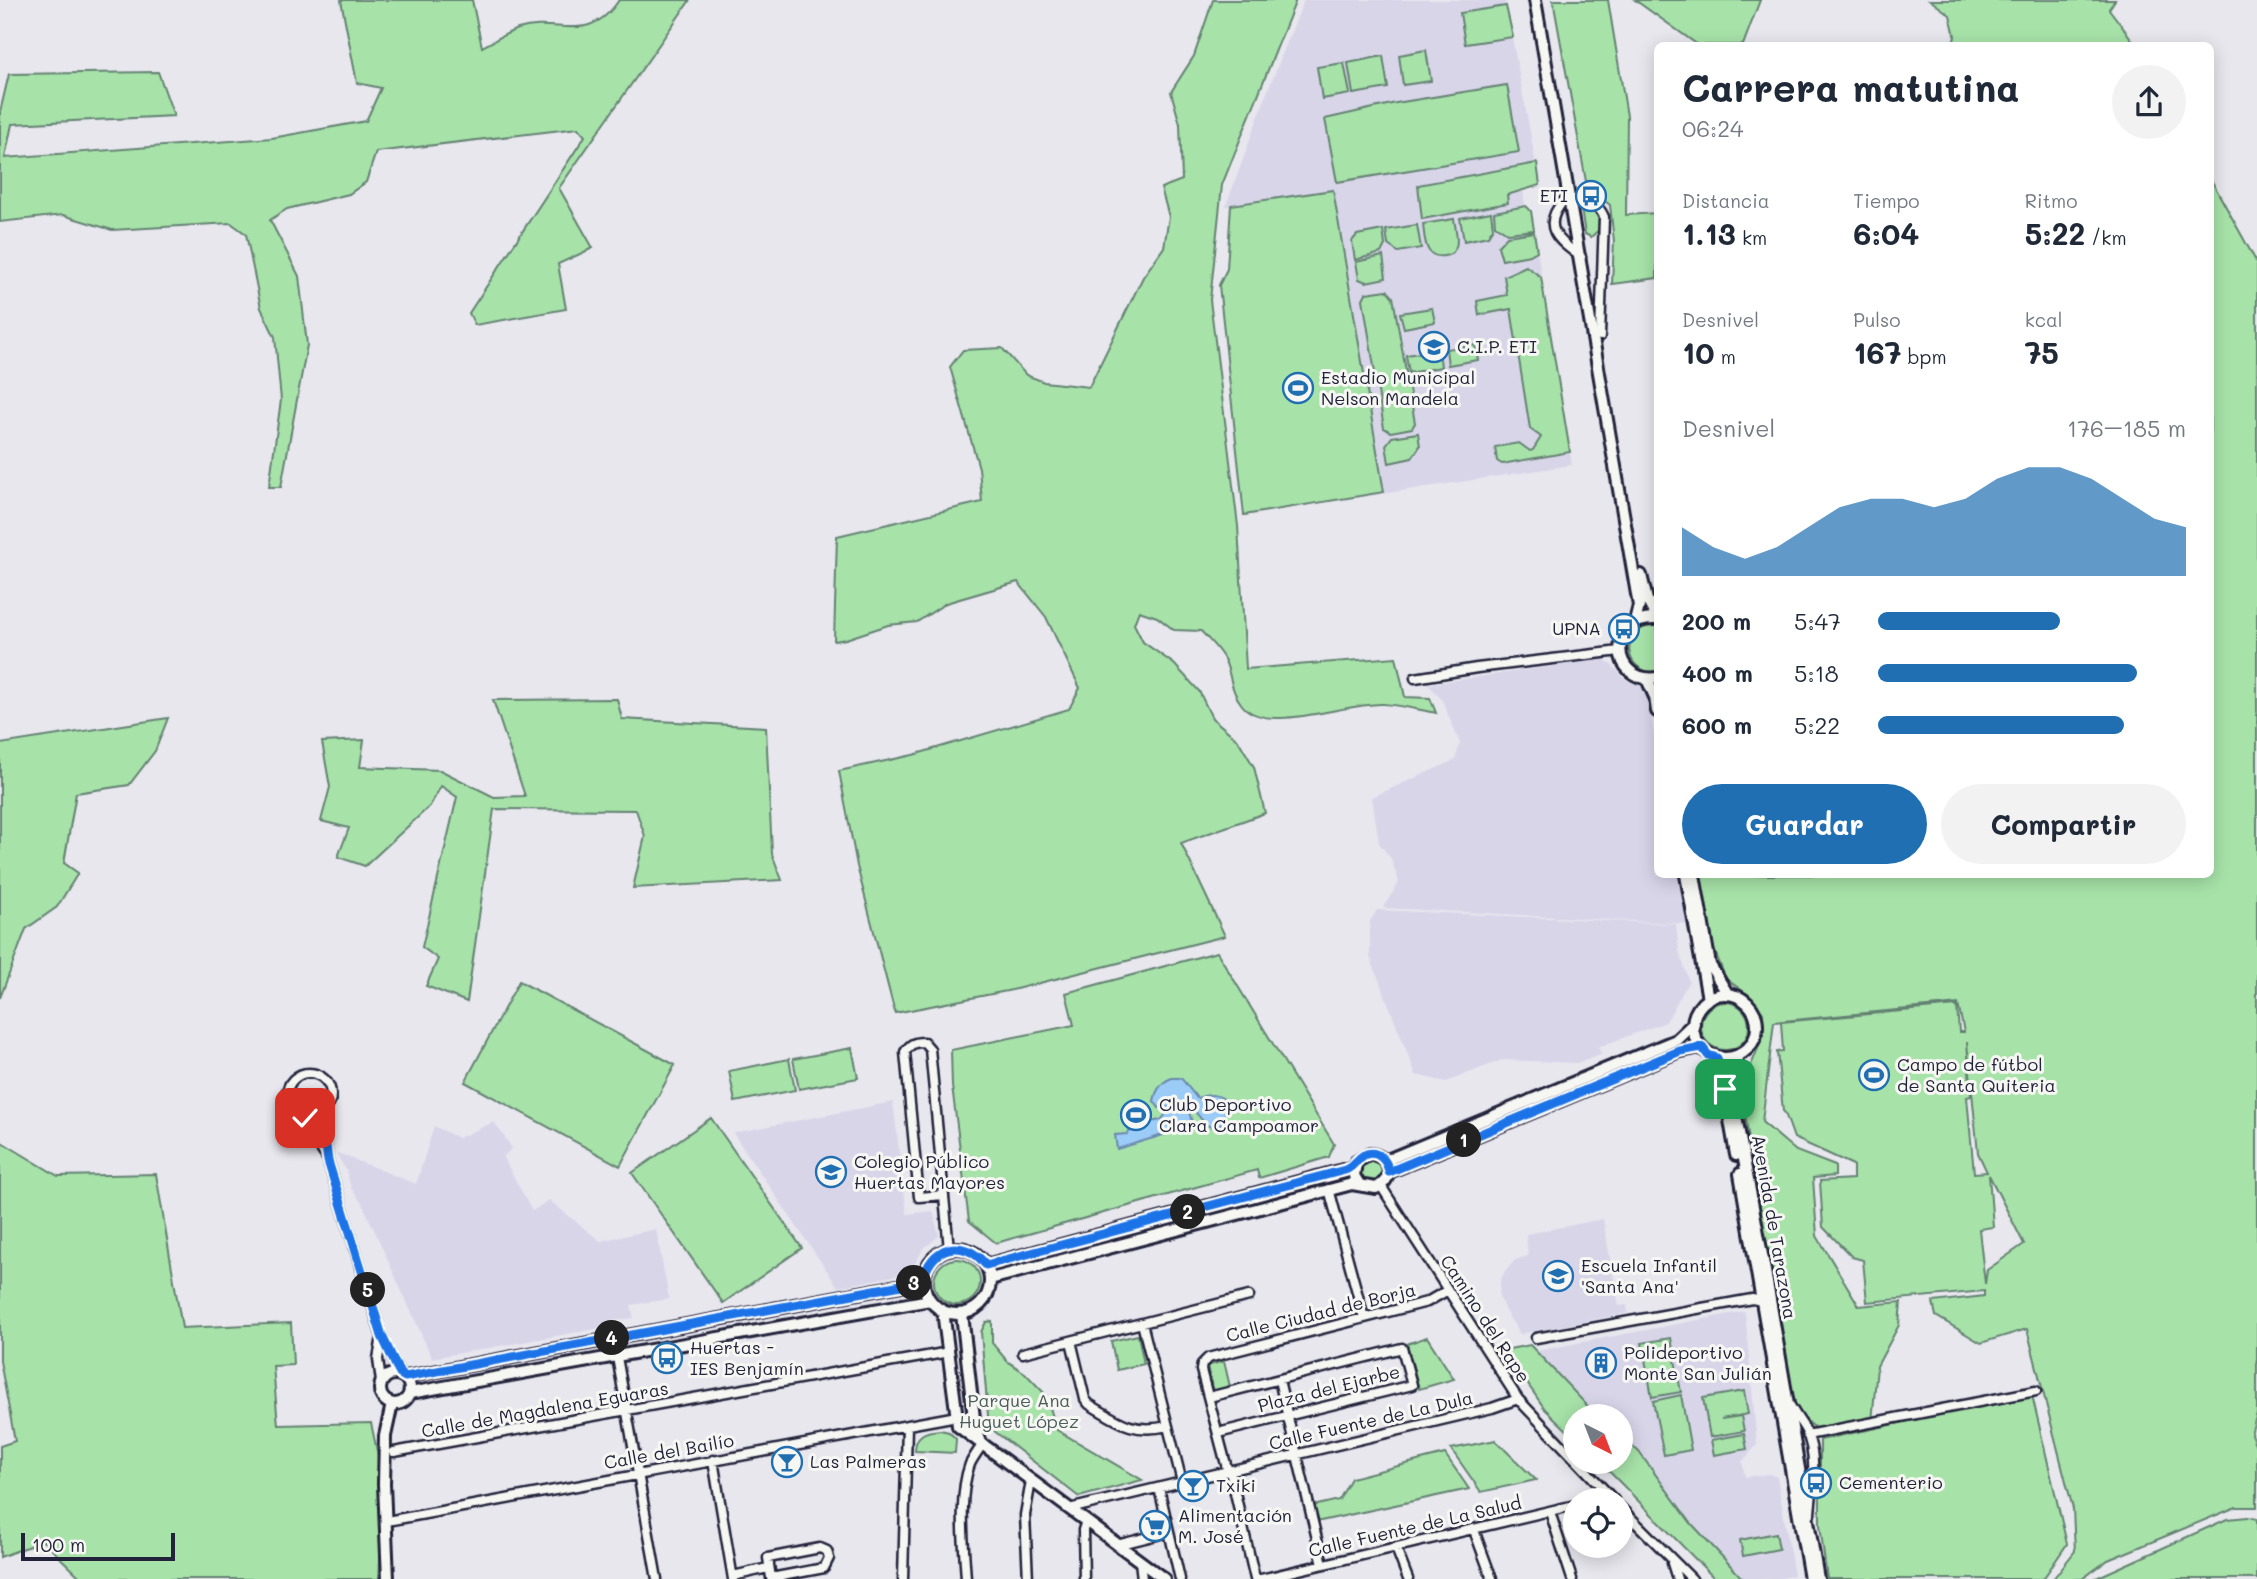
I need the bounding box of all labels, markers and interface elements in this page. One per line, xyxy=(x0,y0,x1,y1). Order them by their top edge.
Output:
text: Carrera matutina xyxy=(1682,62,2020,112)
button: share xyxy=(2112,65,2186,139)
text: 06:24 xyxy=(1682,113,1744,143)
bus stop icon: ETI xyxy=(1574,179,1608,213)
place label: ETI xyxy=(1540,183,1568,207)
text: Distancia xyxy=(1682,188,1770,213)
text: Tiempo xyxy=(1853,188,1920,213)
text: Ritmo xyxy=(2025,188,2077,213)
text: 1.13 xyxy=(1682,213,1736,253)
text: 6:04 xyxy=(1853,213,1919,253)
text: 5:22 xyxy=(2025,213,2085,253)
text: km xyxy=(1736,225,1767,250)
text: /km xyxy=(2085,225,2127,250)
text: Desnivel xyxy=(1682,307,1759,332)
text: Pulso xyxy=(1853,307,1901,332)
text: kcal xyxy=(2025,307,2063,332)
school or university icon: C.I.P. ETI xyxy=(1417,330,1451,364)
text: 10 xyxy=(1682,332,1715,372)
text: 167 xyxy=(1853,332,1901,372)
text: 75 xyxy=(2025,332,2059,372)
place label: C.I.P. ETI xyxy=(1457,334,1537,358)
text: m xyxy=(1715,344,1736,369)
text: bpm xyxy=(1901,344,1947,369)
place label: Estadio Municipal Nelson Mandela xyxy=(1321,365,1475,410)
sports icon: Estadio Municipal Nelson Mandela xyxy=(1281,371,1315,405)
text: Desnivel xyxy=(1682,413,1775,443)
text: 176–185 m xyxy=(2067,413,2186,443)
text: 200 m xyxy=(1682,606,1751,636)
text: 5:47 xyxy=(1794,606,1841,636)
bus stop icon: UPNA xyxy=(1607,612,1641,646)
place label: UPNA xyxy=(1552,616,1601,640)
text: 400 m xyxy=(1682,658,1753,688)
text: 5:18 xyxy=(1794,658,1839,688)
text: 600 m xyxy=(1682,710,1752,740)
text: 5:22 xyxy=(1794,710,1840,740)
button: Guardar xyxy=(1682,784,1927,864)
button: Compartir xyxy=(1941,784,2186,864)
place label: Campo de fútbol de Santa Quiteria xyxy=(1897,1052,2056,1097)
sports icon: Campo de fútbol de Santa Quiteria xyxy=(1857,1058,1891,1092)
pin xyxy=(1695,1059,1755,1119)
icon: arrive xyxy=(1706,1070,1744,1108)
pin xyxy=(275,1088,335,1148)
place label: Club Deportivo Clara Campoamor xyxy=(1159,1092,1319,1137)
sports icon: Club Deportivo Clara Campoamor xyxy=(1119,1098,1153,1132)
icon: check xyxy=(286,1099,324,1137)
pin: 1 xyxy=(1446,1122,1482,1158)
text: 1 xyxy=(1459,1127,1468,1152)
street label: Avenida de Tarazona xyxy=(1747,1133,1803,1321)
place label: Colegio Público Huertas Mayores xyxy=(854,1149,1005,1194)
school or university icon: Colegio Público Huertas Mayores xyxy=(814,1155,848,1189)
pin: 2 xyxy=(1170,1194,1206,1230)
text: 2 xyxy=(1182,1199,1193,1224)
street label: Camino del Rape xyxy=(1435,1250,1536,1387)
place label: Escuela Infantil 'Santa Ana' xyxy=(1581,1253,1717,1298)
school or university icon: Escuela Infantil 'Santa Ana' xyxy=(1541,1259,1575,1293)
pin: 3 xyxy=(897,1266,932,1300)
text: 3 xyxy=(908,1270,919,1295)
pin: 5 xyxy=(350,1272,386,1308)
text: 5 xyxy=(362,1277,373,1302)
street label: Calle Ciudad de Borja xyxy=(1224,1277,1418,1347)
pin: 4 xyxy=(594,1320,630,1356)
text: 4 xyxy=(605,1325,618,1350)
place label: Huertas - IES Benjamín xyxy=(690,1335,804,1380)
place label: Polideportivo Monte San Julián xyxy=(1624,1340,1772,1385)
bus stop icon: Huertas - IES Benjamín xyxy=(650,1341,684,1375)
building icon: Polideportivo Monte San Julián xyxy=(1584,1346,1618,1380)
street label: Plaza del Ejarbe xyxy=(1255,1359,1402,1417)
street label: Calle de Magdalena Eguaras xyxy=(419,1375,670,1443)
street label: Calle Fuente de La Dula xyxy=(1266,1385,1475,1455)
park label: Parque Ana Huguet López xyxy=(959,1388,1079,1433)
north arrow xyxy=(1563,1404,1633,1474)
map controls xyxy=(1563,1404,1633,1558)
street label: Calle del Bailío xyxy=(602,1428,736,1474)
bar icon: Las Palmeras xyxy=(770,1445,804,1479)
place label: Las Palmeras xyxy=(810,1449,926,1473)
bus stop icon: Cementerio xyxy=(1799,1466,1833,1500)
bar icon: Txiki xyxy=(1176,1469,1210,1503)
place label: Cementerio xyxy=(1839,1470,1943,1494)
place label: Txiki xyxy=(1216,1473,1256,1497)
button: locate xyxy=(1563,1488,1633,1558)
street label: Calle Fuente de La Salud xyxy=(1306,1490,1524,1562)
place label: Alimentación M. José xyxy=(1178,1503,1292,1548)
supermarket icon: Alimentación M. José xyxy=(1138,1509,1172,1543)
scale bar xyxy=(21,1530,175,1562)
text: 100 m xyxy=(32,1532,85,1557)

